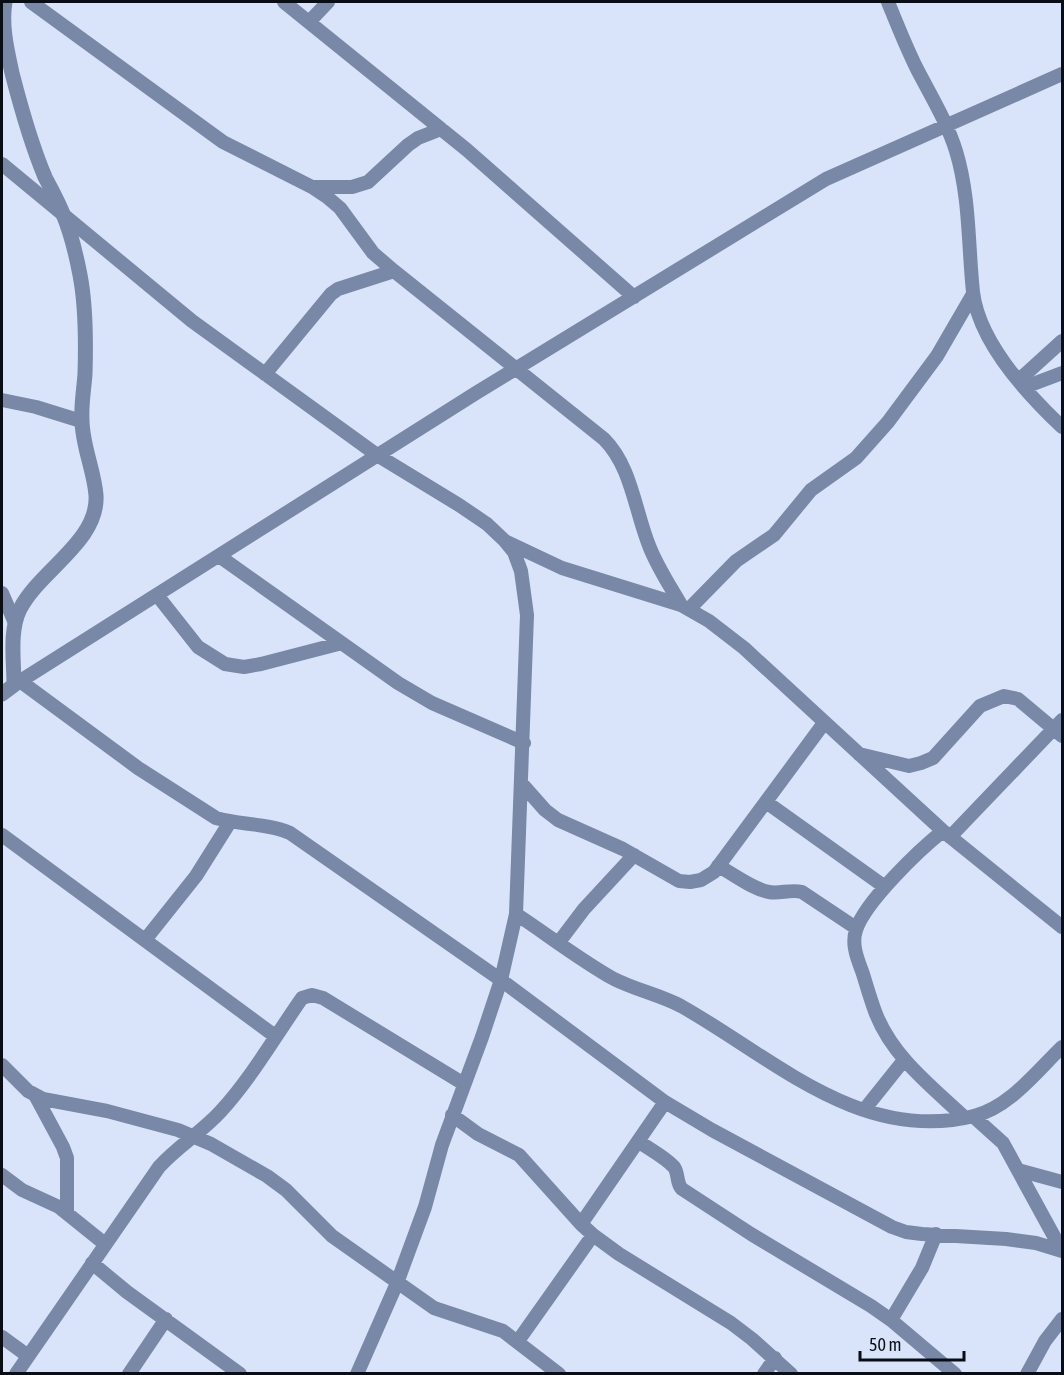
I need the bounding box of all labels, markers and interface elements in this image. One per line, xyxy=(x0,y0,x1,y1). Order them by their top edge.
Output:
scale bar xyxy=(860,1324,964,1362)
text: 50 m xyxy=(869,1334,901,1355)

